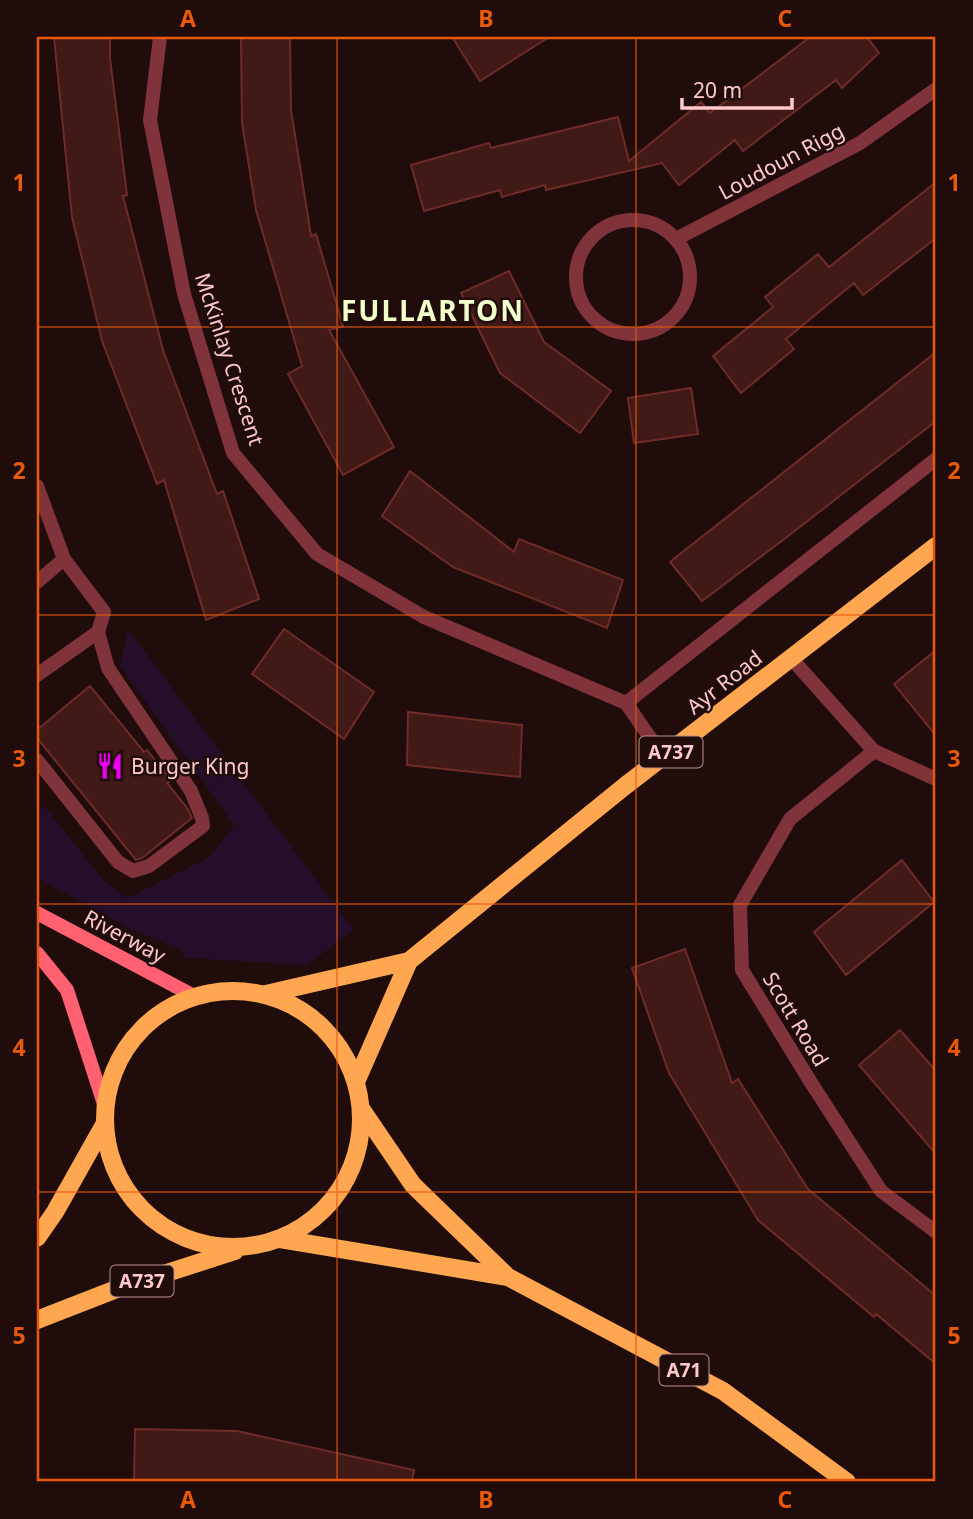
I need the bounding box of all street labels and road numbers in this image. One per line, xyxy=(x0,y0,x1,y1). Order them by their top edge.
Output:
street label: Loudoun Rigg xyxy=(713,116,849,206)
street label: McKinlay Crescent xyxy=(189,269,271,449)
street label: Ayr Road xyxy=(680,644,768,720)
road number: A737 xyxy=(640,736,702,768)
street label: Riverway xyxy=(79,903,171,969)
street label: Scott Road xyxy=(757,967,835,1071)
road number: A737 xyxy=(110,1266,174,1296)
road number: A71 xyxy=(660,1354,708,1386)

